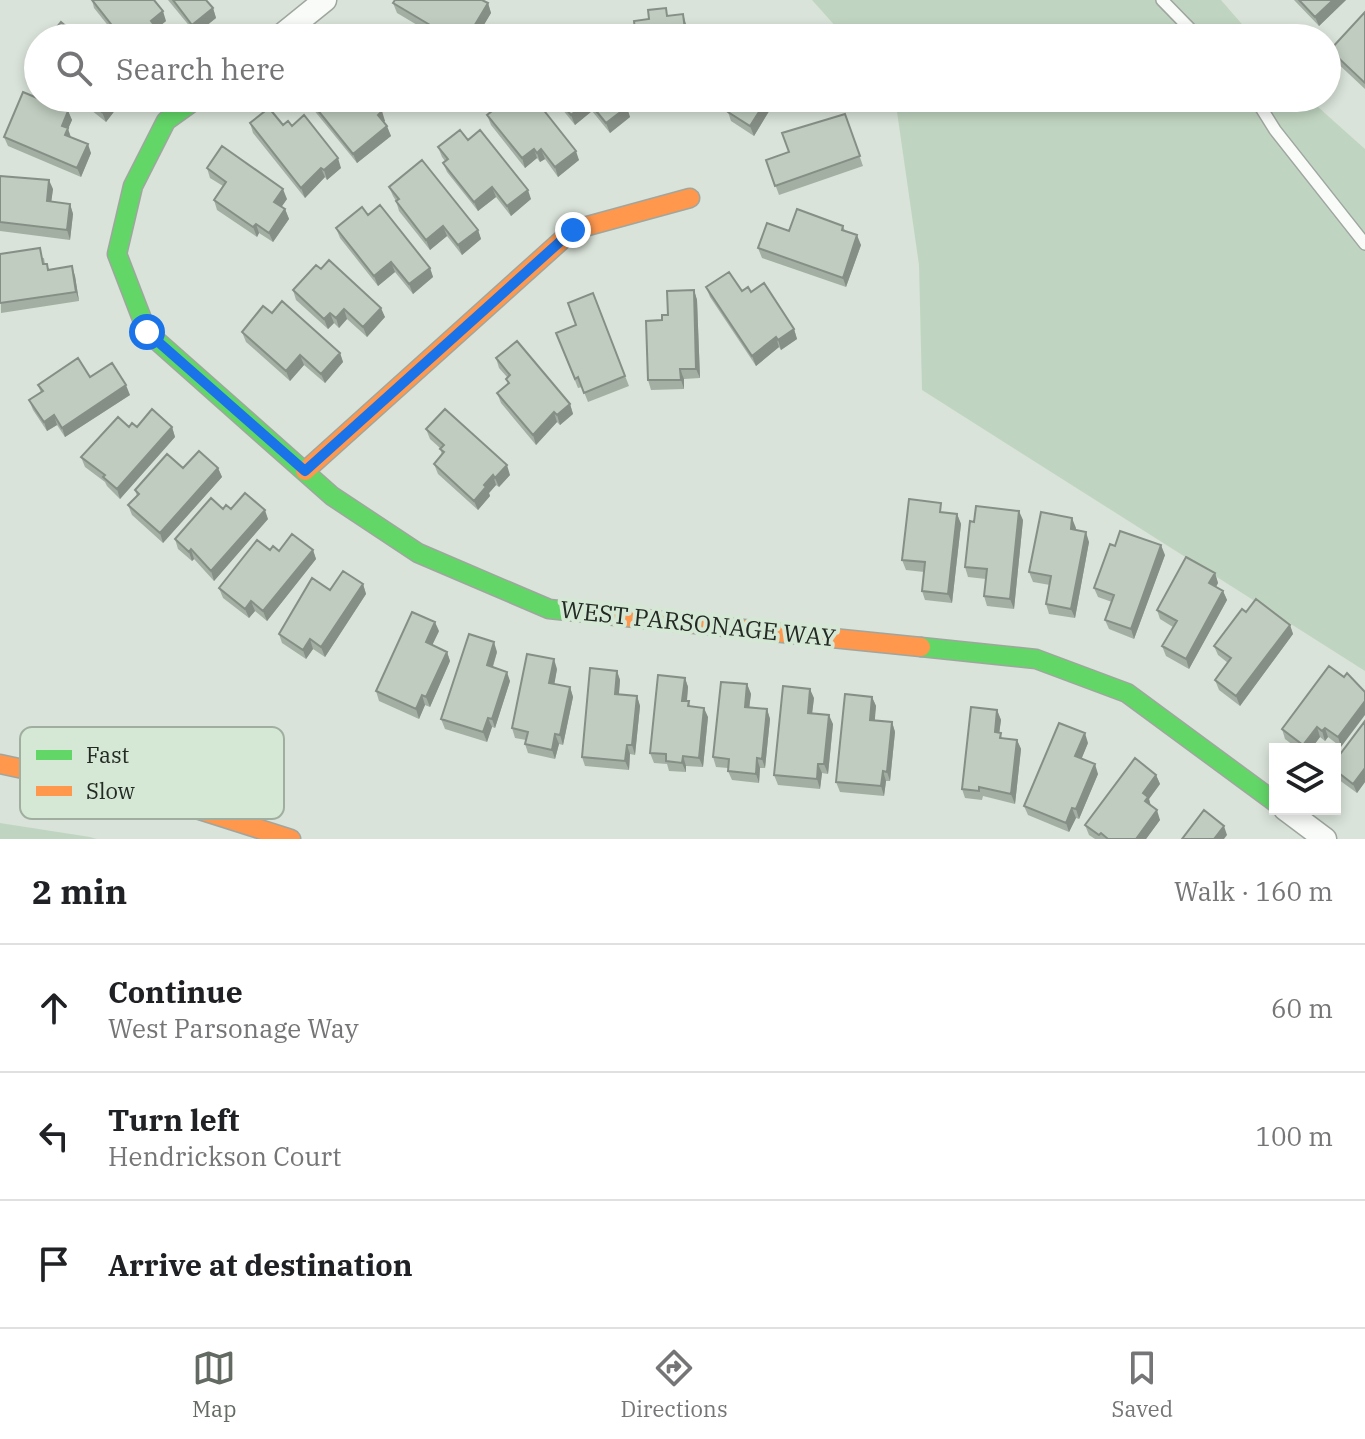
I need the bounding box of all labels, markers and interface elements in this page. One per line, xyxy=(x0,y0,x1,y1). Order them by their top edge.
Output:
search box xyxy=(24,24,1341,112)
icon: search xyxy=(52,46,96,90)
text: Search here xyxy=(116,49,285,88)
route end xyxy=(555,212,591,248)
route start xyxy=(129,314,165,350)
street label: WEST PARSONAGE WAY xyxy=(559,593,837,653)
legend xyxy=(20,727,284,819)
text: Fast xyxy=(86,740,129,769)
map controls xyxy=(1269,743,1341,815)
button: layers xyxy=(1269,743,1341,815)
text: Slow xyxy=(86,776,135,805)
text: 2 min xyxy=(32,869,127,913)
text: Walk · 160 m xyxy=(1174,874,1333,908)
text: Continue xyxy=(108,972,243,1011)
icon: ahead xyxy=(32,986,76,1030)
text: 60 m xyxy=(1271,991,1333,1025)
text: West Parsonage Way xyxy=(108,1011,359,1045)
text: Turn left xyxy=(108,1100,240,1139)
icon: left xyxy=(32,1114,76,1158)
text: 100 m xyxy=(1255,1119,1333,1153)
text: Hendrickson Court xyxy=(108,1139,341,1173)
icon: arrive xyxy=(32,1242,76,1286)
text: Arrive at destination xyxy=(108,1245,413,1284)
tab: Map xyxy=(192,1346,237,1423)
tab: Directions xyxy=(620,1346,728,1423)
tab: Saved xyxy=(1111,1346,1173,1423)

